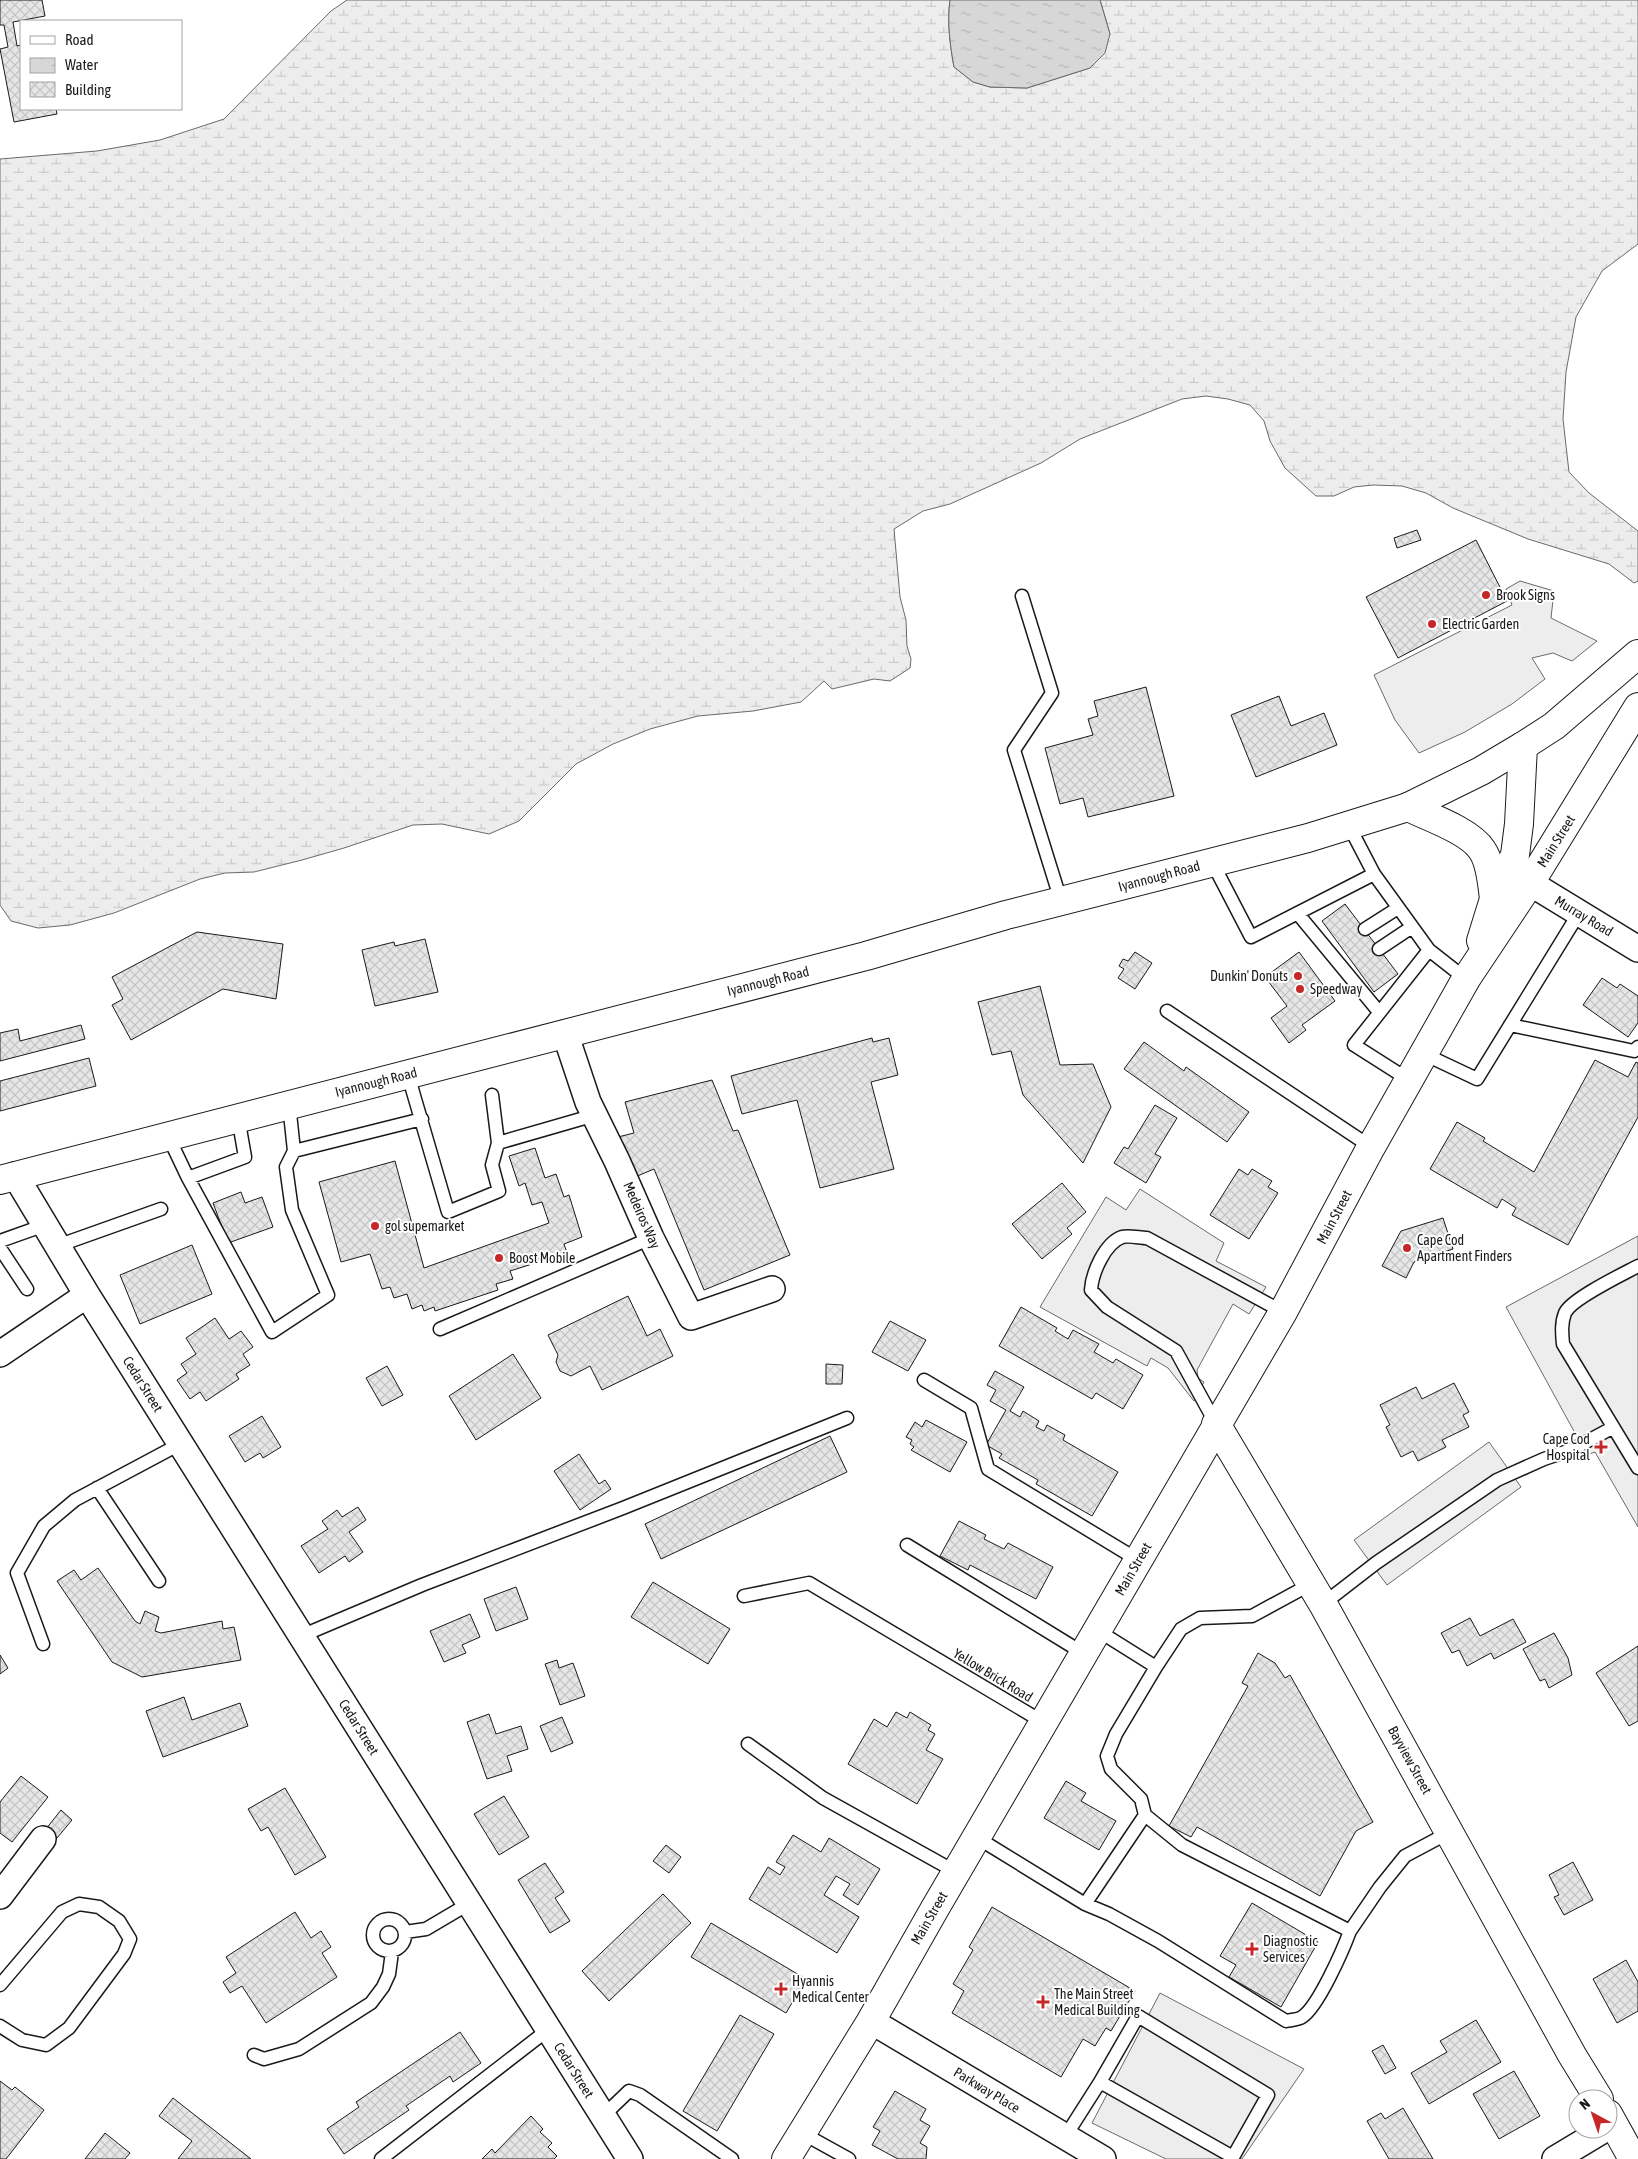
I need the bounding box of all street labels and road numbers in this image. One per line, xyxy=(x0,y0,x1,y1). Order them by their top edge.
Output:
street label: Main Street xyxy=(1534,812,1578,870)
street label: Iyannough Road xyxy=(1116,857,1202,895)
street label: Murray Road xyxy=(1552,892,1616,940)
street label: Iyannough Road xyxy=(725,963,811,999)
street label: Iyannough Road xyxy=(333,1064,419,1100)
street label: Medeiros Way xyxy=(620,1179,664,1251)
street label: Main Street xyxy=(1313,1187,1355,1247)
street label: Cedar Street xyxy=(120,1353,166,1415)
street label: Main Street xyxy=(1111,1540,1155,1598)
street label: Yellow Brick Road xyxy=(950,1645,1036,1705)
street label: Cedar Street xyxy=(336,1696,382,1758)
street label: Bayview Street xyxy=(1385,1723,1435,1797)
street label: Main Street xyxy=(907,1889,951,1947)
street label: Cedar Street xyxy=(551,2039,597,2101)
street label: Parkway Place xyxy=(951,2064,1023,2116)

